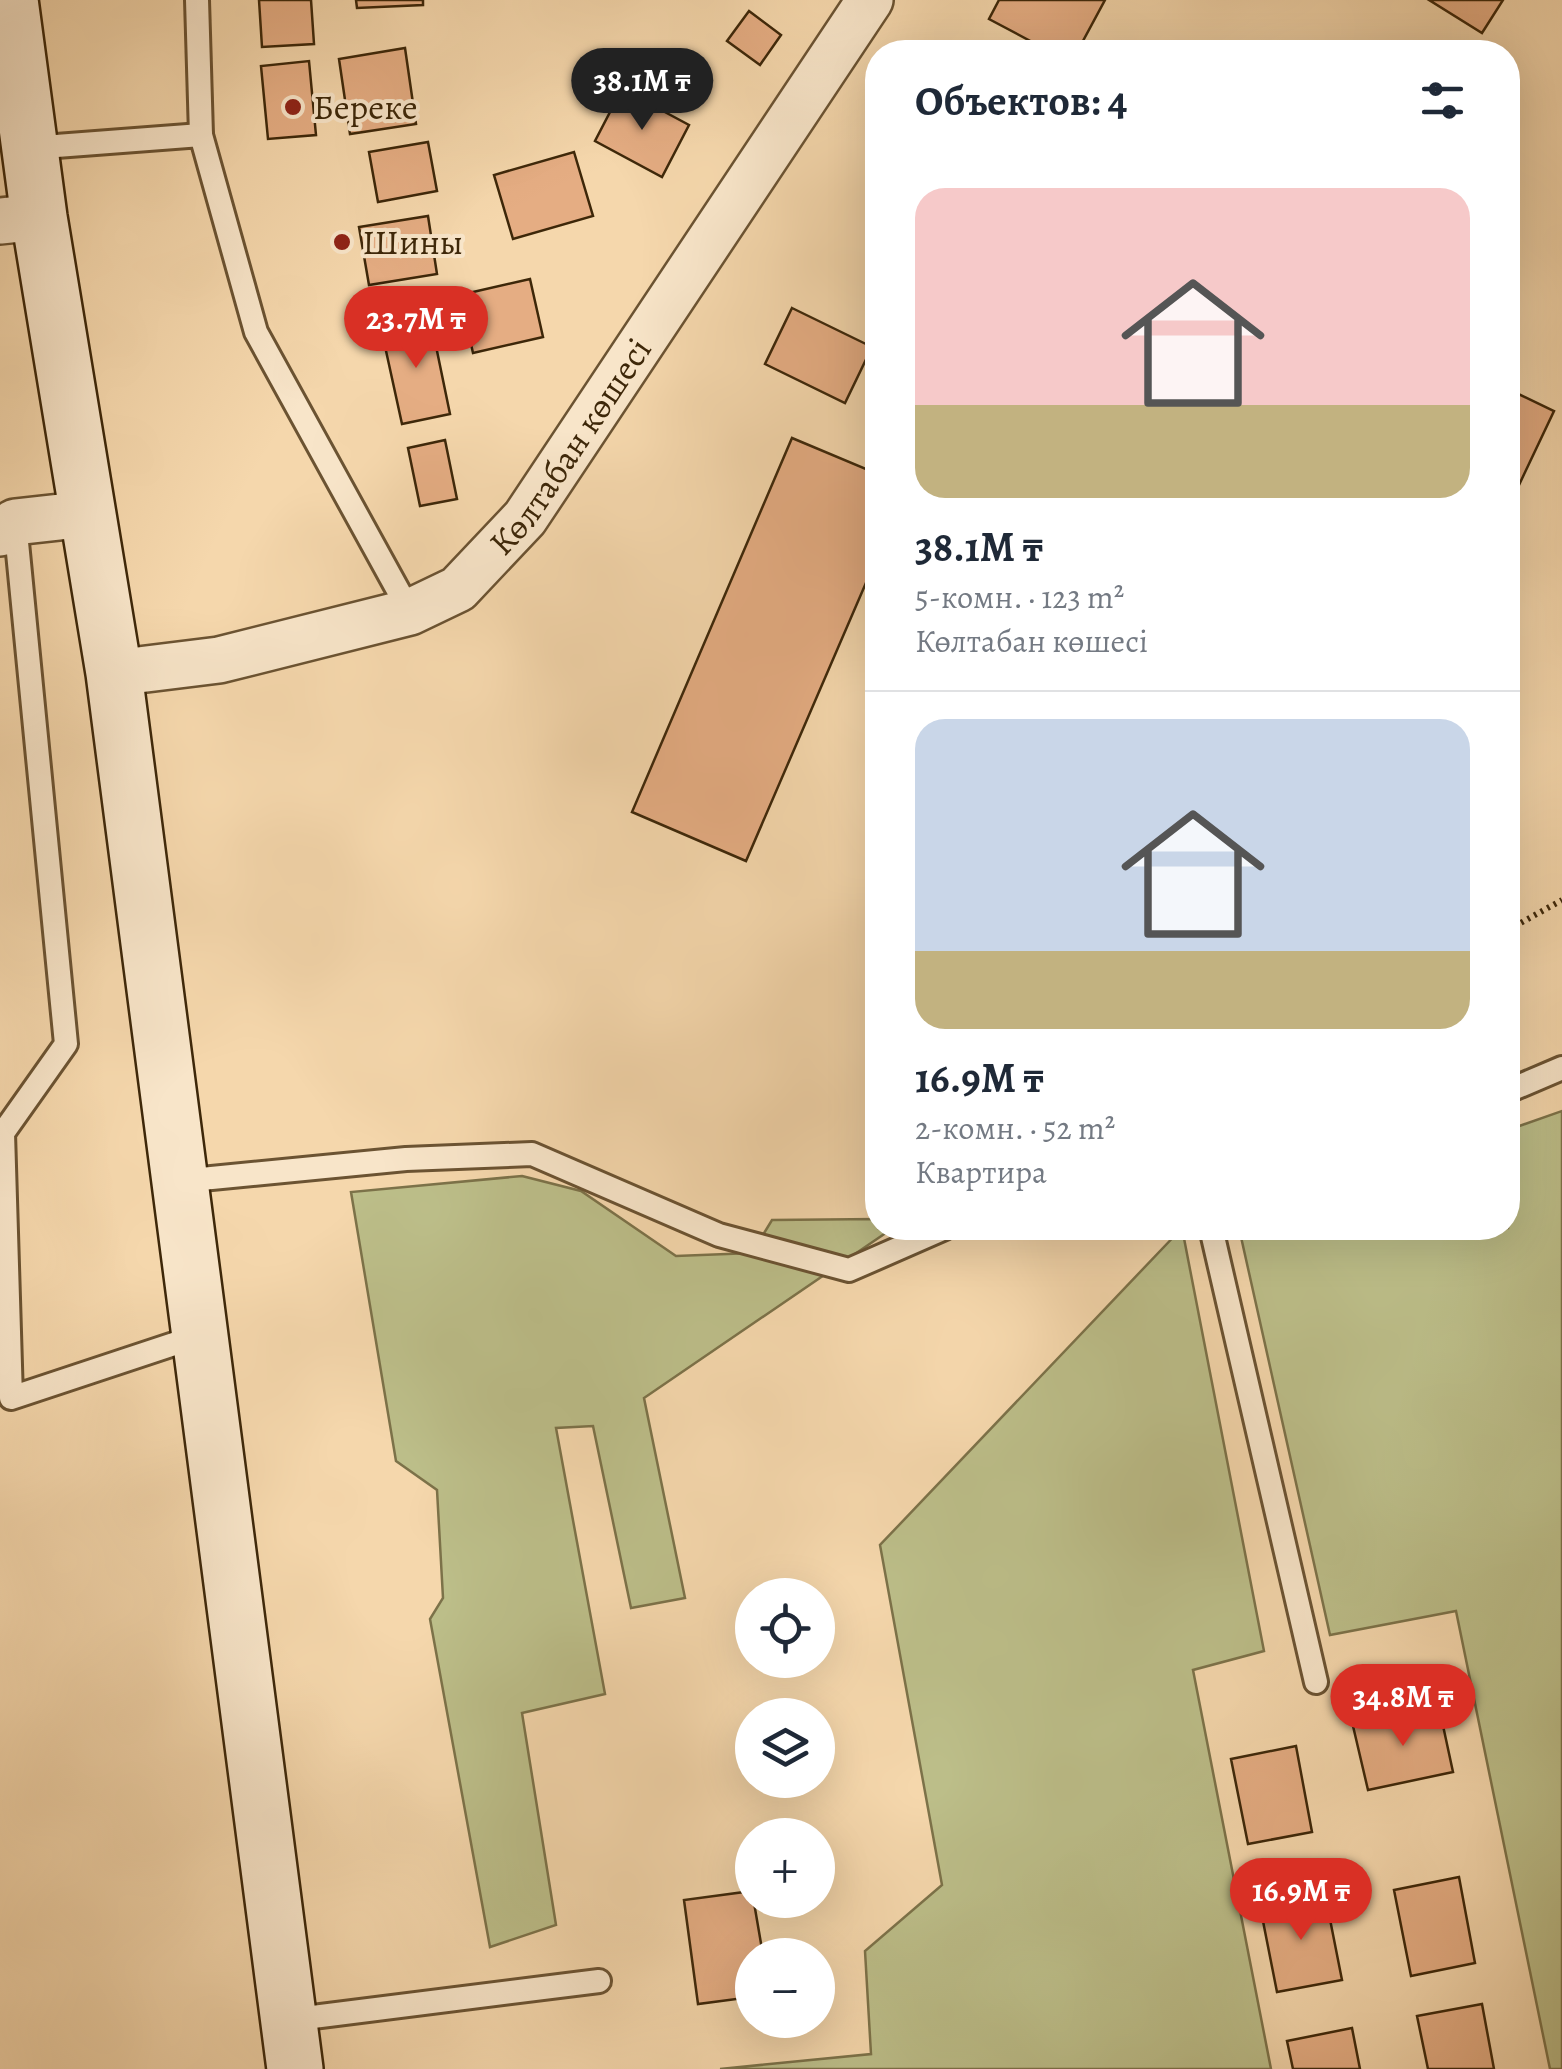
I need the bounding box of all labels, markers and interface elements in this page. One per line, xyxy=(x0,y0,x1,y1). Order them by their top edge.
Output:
pin: 38.1M ₸ xyxy=(550,48,734,133)
text: 38.1M ₸ xyxy=(593,58,691,102)
text: Объектов: 4 xyxy=(915,72,1127,129)
icon: filters xyxy=(1415,73,1470,128)
place label: Береке xyxy=(313,83,418,131)
marker: Береке xyxy=(282,96,304,118)
place label: Шины xyxy=(362,218,463,266)
marker: Шины xyxy=(331,231,353,253)
icon: home xyxy=(1103,253,1283,433)
pin: 23.7M ₸ xyxy=(324,286,508,371)
text: 23.7M ₸ xyxy=(366,296,466,340)
street label: Көлтабан көшесі xyxy=(478,328,662,566)
text: 38.1M ₸ xyxy=(915,518,1043,575)
text: 5-комн. · 123 m² xyxy=(915,575,1124,619)
text: Көлтабан көшесі xyxy=(915,619,1148,663)
icon: home xyxy=(1103,784,1283,964)
text: 16.9M ₸ xyxy=(915,1049,1044,1106)
text: 2-комн. · 52 m² xyxy=(915,1106,1115,1150)
text: Квартира xyxy=(915,1150,1047,1194)
map controls xyxy=(735,1578,835,2038)
button: locate xyxy=(735,1578,835,1678)
pin: 34.8M ₸ xyxy=(1311,1664,1495,1749)
text: 34.8M ₸ xyxy=(1352,1674,1454,1718)
button: layers xyxy=(735,1698,835,1798)
button: + xyxy=(735,1818,835,1918)
pin: 16.9M ₸ xyxy=(1209,1858,1393,1943)
text: 16.9M ₸ xyxy=(1252,1868,1350,1912)
button: − xyxy=(735,1938,835,2038)

